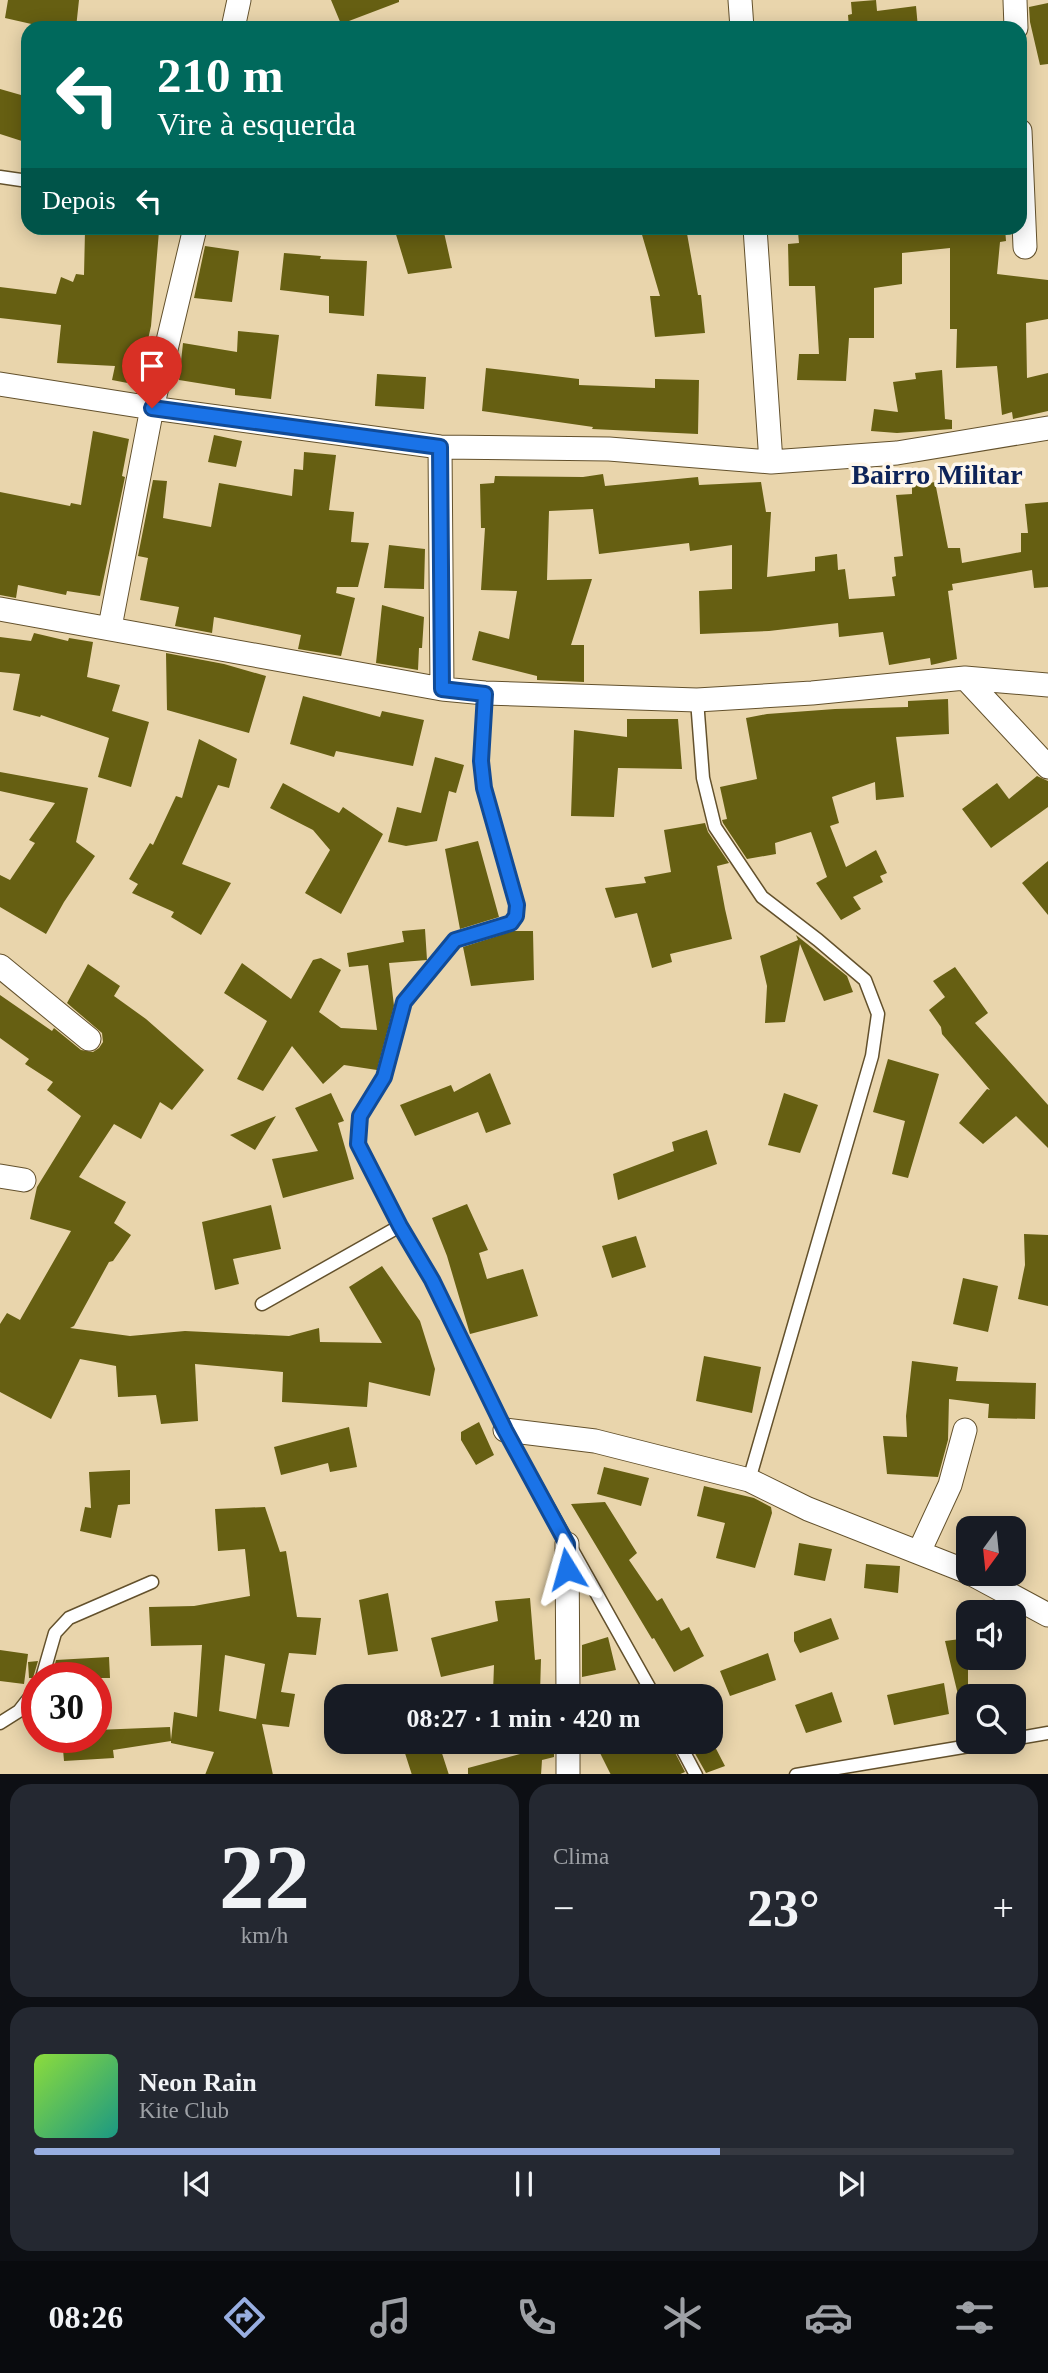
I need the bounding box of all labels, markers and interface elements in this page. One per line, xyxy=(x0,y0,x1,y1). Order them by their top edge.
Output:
text: 210 m xyxy=(157,48,284,103)
icon: left xyxy=(42,49,133,140)
text: Vire à esquerda xyxy=(157,106,356,142)
icon: left xyxy=(130,182,168,220)
text: Depois xyxy=(42,186,116,215)
pin xyxy=(122,336,182,408)
icon: arrive xyxy=(133,347,171,385)
district label: Bairro Militar xyxy=(851,459,1023,490)
north arrow xyxy=(956,1516,1026,1586)
map controls xyxy=(956,1516,1026,1754)
position arrow xyxy=(530,1532,604,1606)
button: sound xyxy=(956,1600,1026,1670)
speed limit sign: 30 xyxy=(21,1662,112,1753)
button: search xyxy=(956,1684,1026,1754)
text: 08:27 · 1 min · 420 m xyxy=(407,1704,641,1733)
text: 22 xyxy=(219,1827,310,1928)
text: Clima xyxy=(553,1844,609,1869)
text: 23° xyxy=(747,1880,820,1937)
text: − xyxy=(553,1887,574,1929)
text: + xyxy=(993,1887,1014,1929)
text: km/h xyxy=(241,1923,288,1948)
text: Neon Rain xyxy=(139,2068,257,2097)
text: Kite Club xyxy=(139,2098,229,2123)
icon: previous xyxy=(178,2165,216,2203)
icon: pause xyxy=(505,2165,543,2203)
icon: next xyxy=(832,2165,870,2203)
icon: directions xyxy=(220,2293,269,2342)
icon: music xyxy=(366,2293,415,2342)
icon: phone xyxy=(512,2293,561,2342)
icon: climate xyxy=(658,2293,707,2342)
icon: car xyxy=(804,2293,853,2342)
icon: filters xyxy=(950,2293,999,2342)
text: 08:26 xyxy=(49,2299,123,2335)

